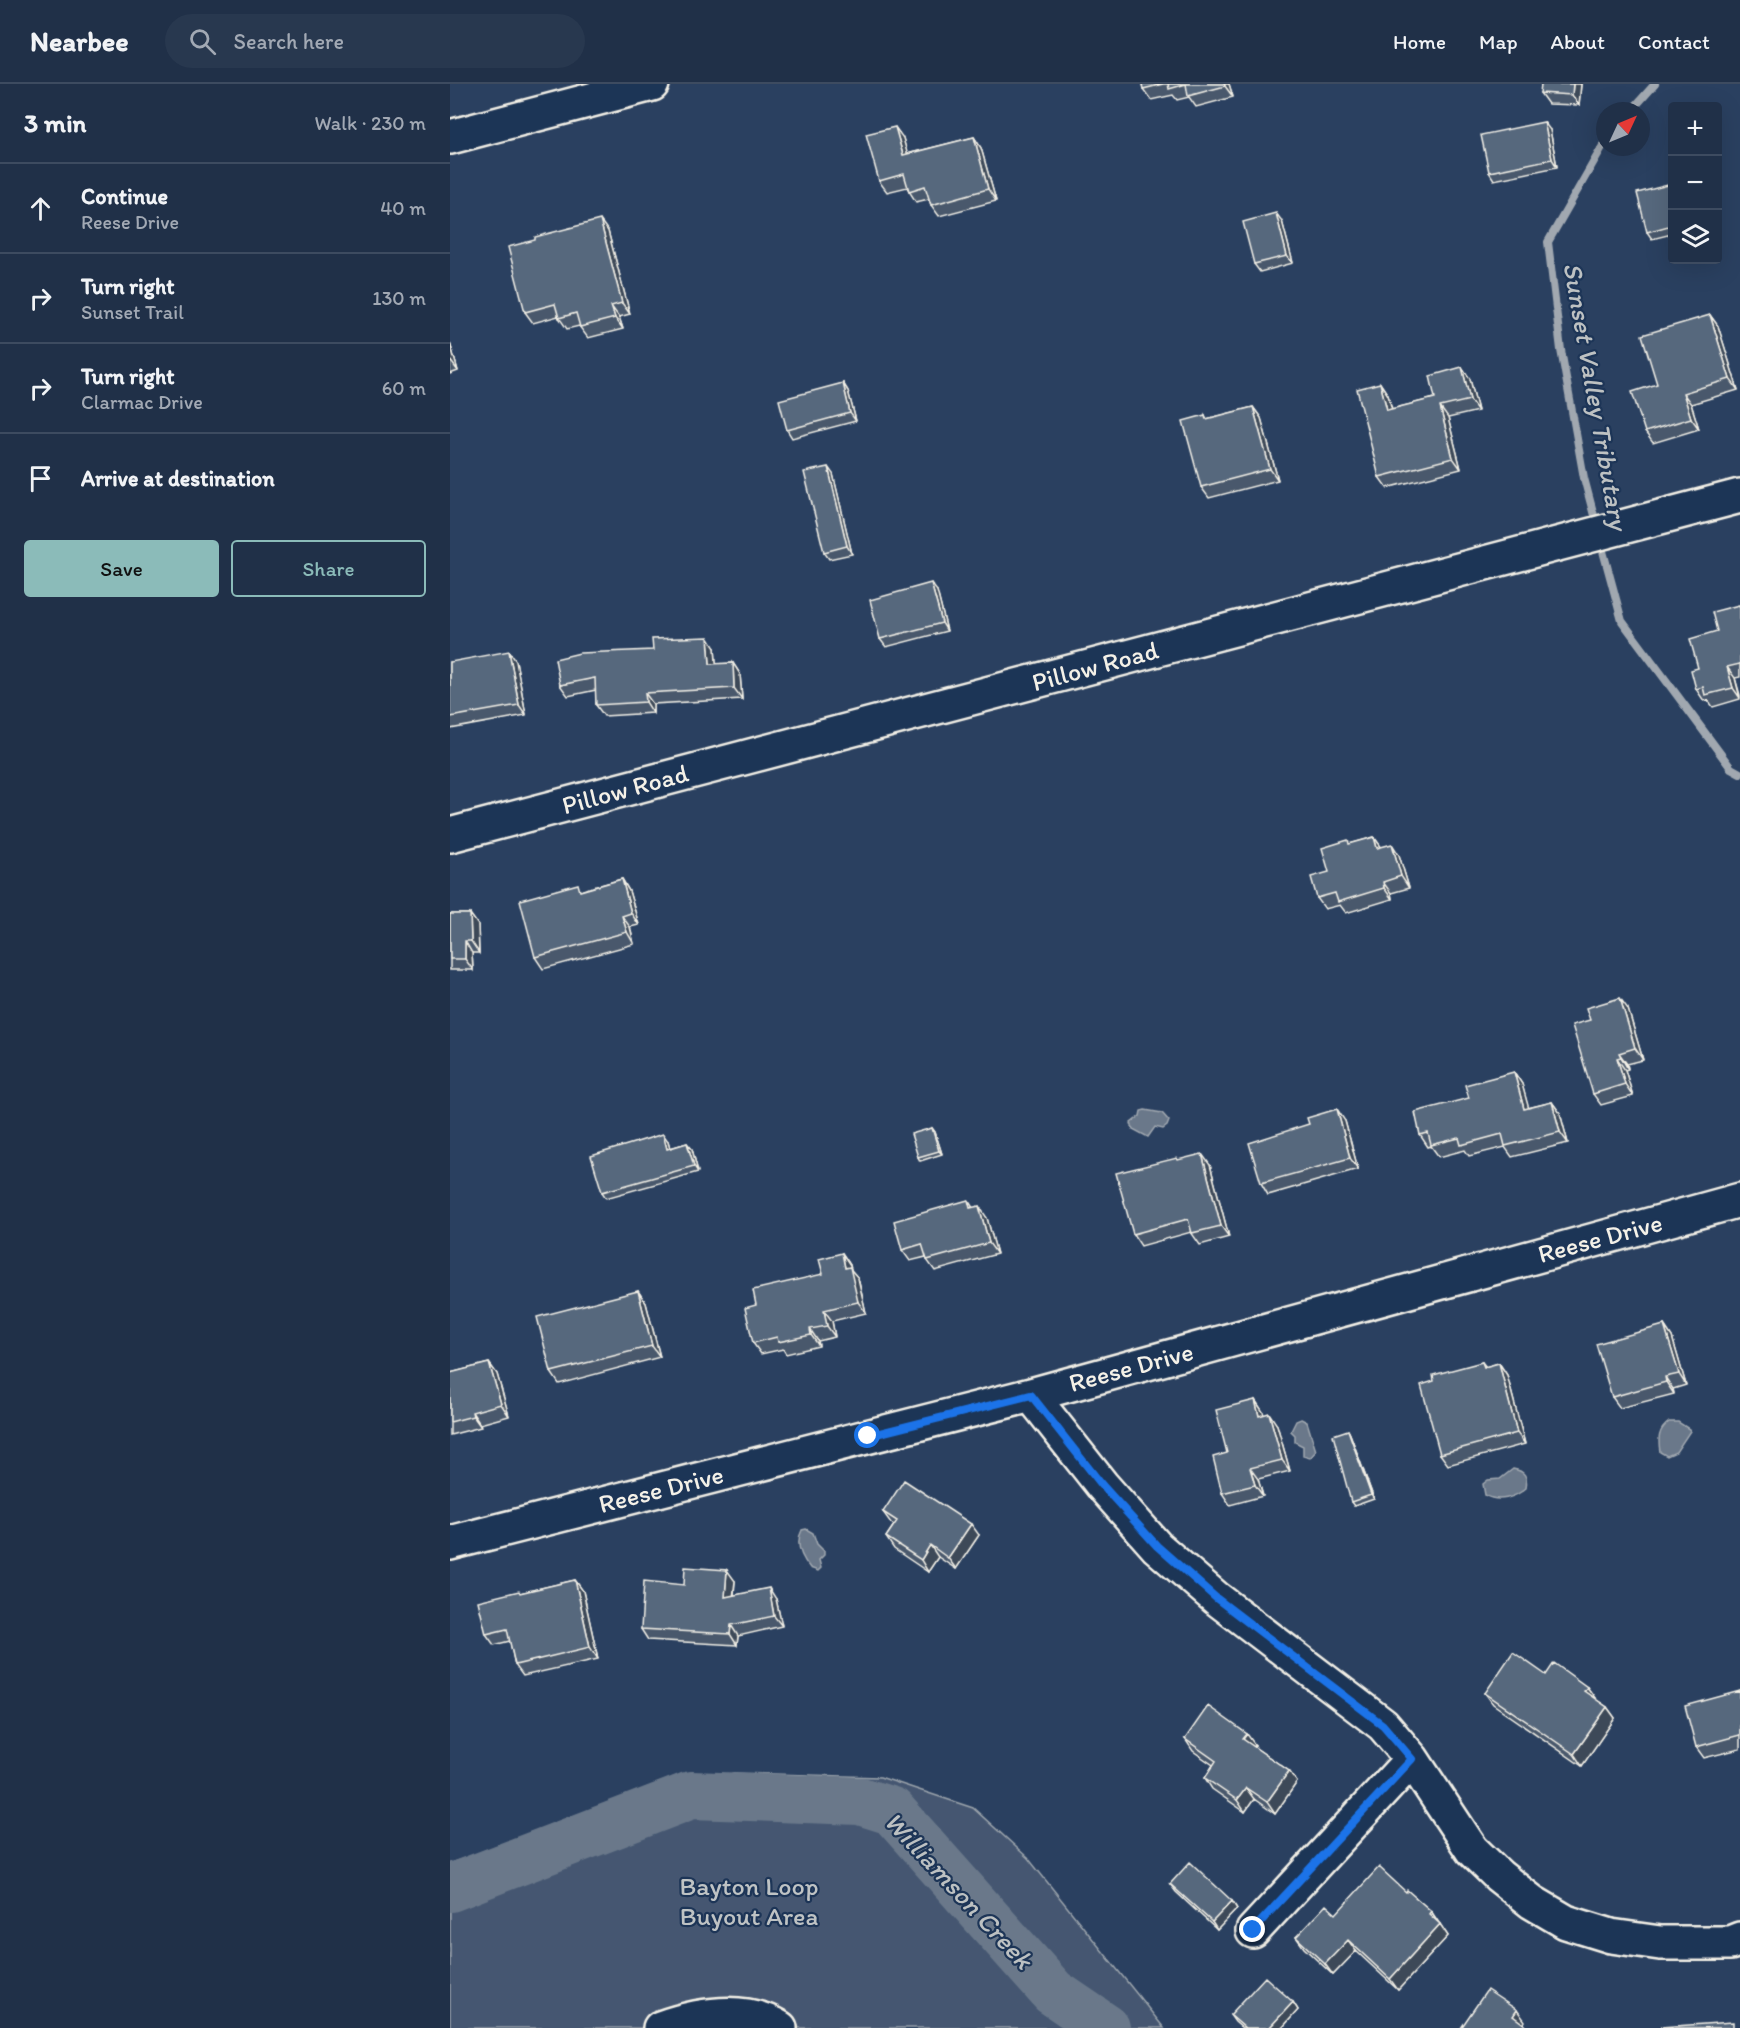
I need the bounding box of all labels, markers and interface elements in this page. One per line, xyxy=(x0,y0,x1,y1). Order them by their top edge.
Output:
search box xyxy=(165,14,585,68)
text: Nearbee xyxy=(30,24,129,58)
icon: search xyxy=(186,25,219,58)
text: Search here xyxy=(234,28,344,55)
text: Home xyxy=(1393,29,1446,54)
text: Map xyxy=(1479,29,1518,54)
text: About xyxy=(1551,29,1605,54)
text: Contact xyxy=(1638,29,1710,54)
north arrow xyxy=(1596,102,1650,156)
map controls xyxy=(1668,102,1722,264)
button: + xyxy=(1668,102,1722,156)
text: 3 min xyxy=(24,107,86,139)
text: Walk · 230 m xyxy=(314,111,426,135)
button: − xyxy=(1668,156,1722,210)
text: Continue xyxy=(81,183,168,210)
icon: ahead xyxy=(24,192,57,225)
text: 40 m xyxy=(380,196,426,220)
text: Reese Drive xyxy=(81,210,179,234)
button: layers xyxy=(1668,210,1722,264)
water label: Sunset Valley Tributary xyxy=(1556,260,1636,536)
text: Turn right xyxy=(81,273,175,300)
icon: right xyxy=(24,282,57,315)
text: 130 m xyxy=(372,286,426,310)
text: Sunset Trail xyxy=(81,300,184,324)
text: Turn right xyxy=(81,363,175,390)
icon: right xyxy=(24,372,57,405)
text: 60 m xyxy=(382,376,426,400)
text: Clarmac Drive xyxy=(81,390,203,414)
icon: arrive xyxy=(24,462,57,495)
text: Arrive at destination xyxy=(81,465,275,492)
button: Save xyxy=(24,540,219,597)
button: Share xyxy=(231,540,426,597)
street label: Pillow Road xyxy=(1028,634,1162,698)
street label: Pillow Road xyxy=(558,757,692,821)
street label: Reese Drive xyxy=(1534,1206,1666,1270)
street label: Reese Drive xyxy=(1065,1335,1197,1399)
route start xyxy=(854,1422,880,1448)
street label: Reese Drive xyxy=(595,1458,727,1520)
water label: Williamson Creek xyxy=(878,1804,1042,1977)
park label: Bayton Loop Buyout Area xyxy=(679,1870,819,1932)
route end xyxy=(1239,1916,1265,1942)

